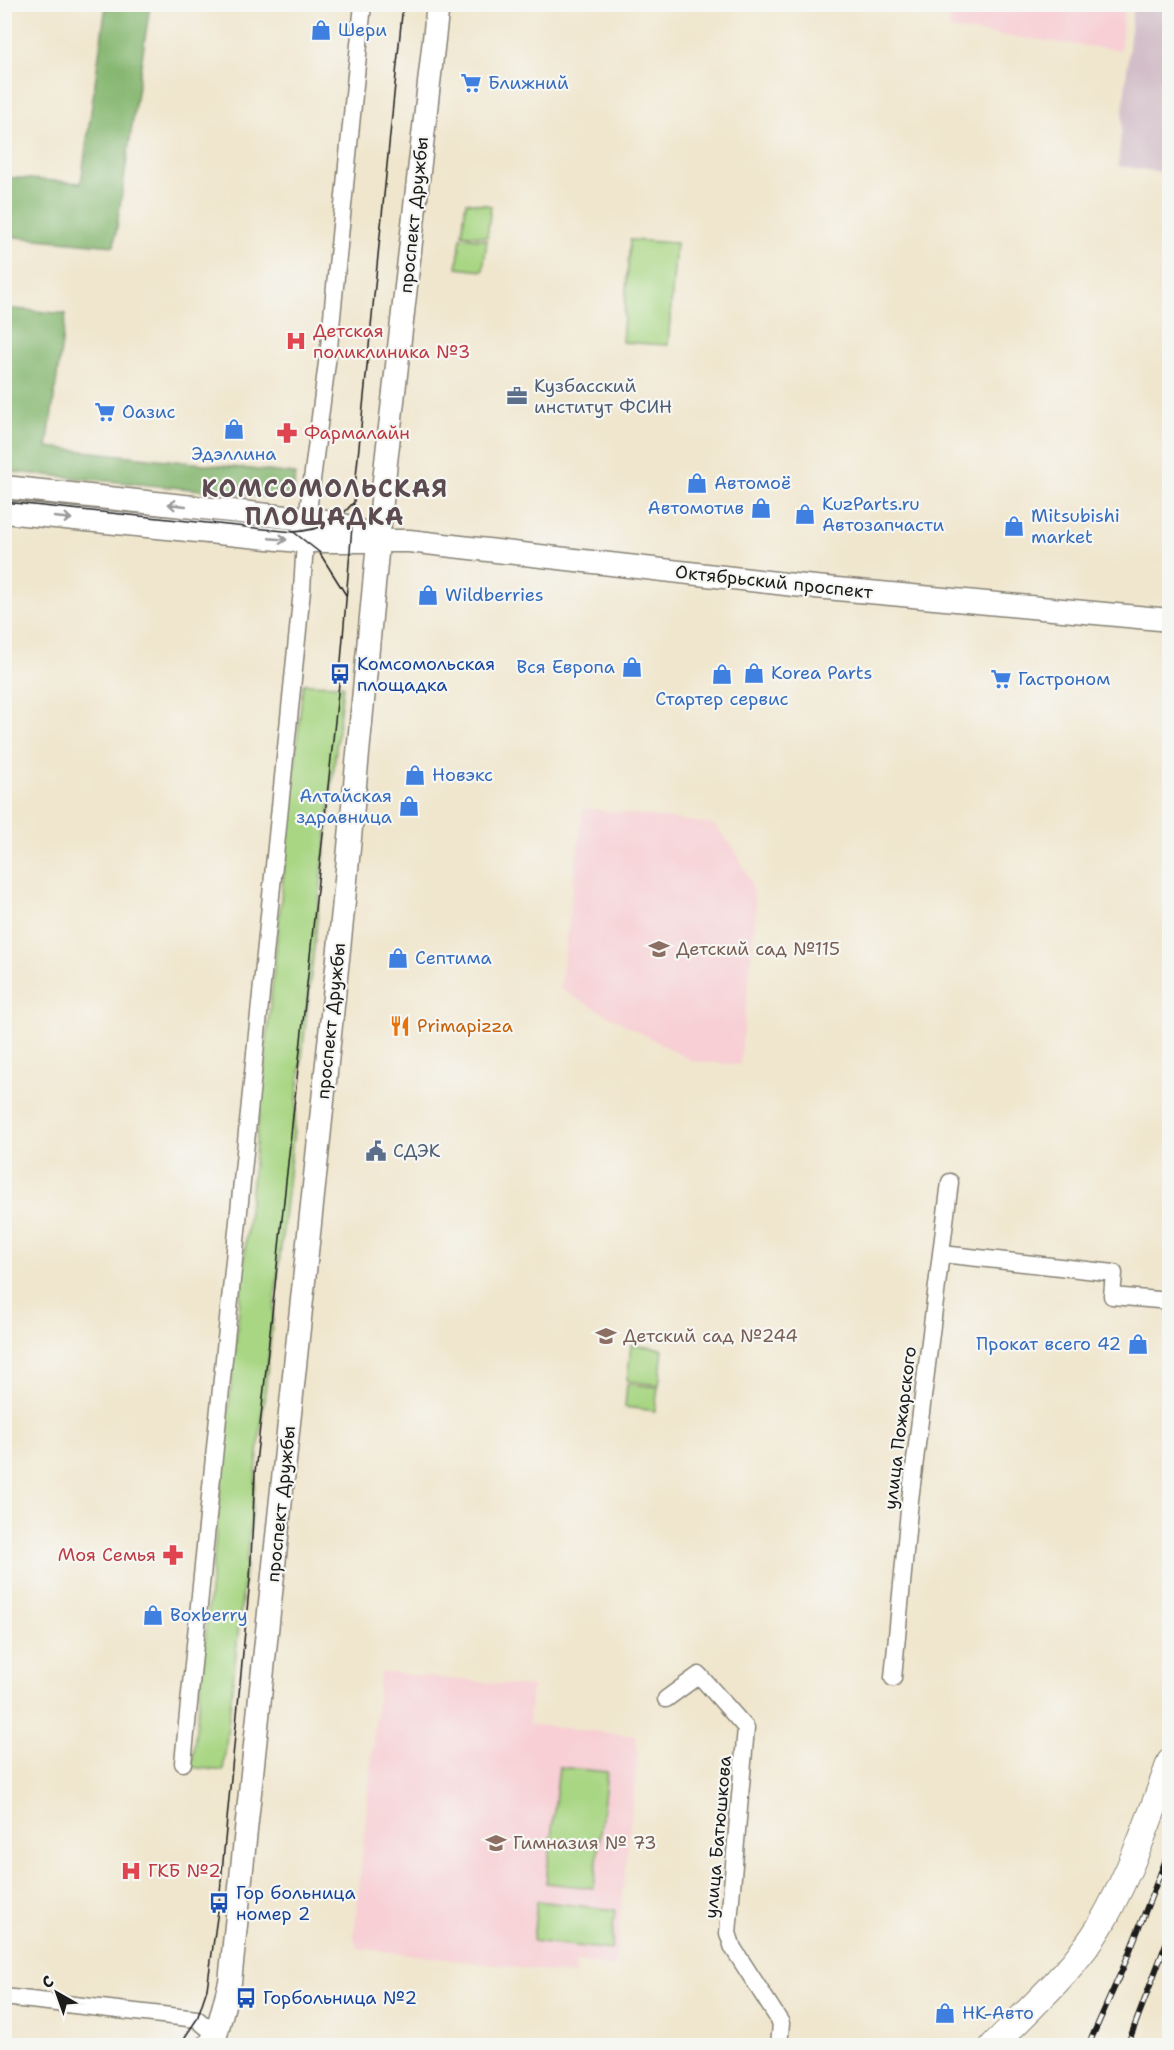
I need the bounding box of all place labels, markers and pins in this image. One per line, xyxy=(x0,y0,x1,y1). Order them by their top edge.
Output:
shop icon: Шери xyxy=(309,18,333,42)
place label: Шери xyxy=(338,18,387,42)
supermarket icon: Ближний xyxy=(459,71,483,95)
place label: Ближний xyxy=(488,71,569,95)
place label: Детская поликлиника №3 xyxy=(313,319,470,364)
hospital icon: Детская поликлиника №3 xyxy=(284,329,308,353)
place label: Кузбасский институт ФСИН xyxy=(534,374,672,419)
office icon: Кузбасский институт ФСИН xyxy=(505,384,529,408)
supermarket icon: Оазис xyxy=(93,400,117,424)
place label: Оазис xyxy=(122,400,176,424)
shop icon: Эдэллина xyxy=(222,417,246,441)
pharmacy icon: Фармалайн xyxy=(275,421,299,445)
place label: Фармалайн xyxy=(304,421,410,445)
place label: Эдэллина xyxy=(191,442,277,466)
shop icon: Автомоё xyxy=(685,471,709,495)
place label: Автомоё xyxy=(714,471,791,495)
place label: KuzParts.ru Автозапчасти xyxy=(822,492,944,537)
place label: Автомотив xyxy=(648,496,744,520)
shop icon: Автомотив xyxy=(749,496,773,520)
shop icon: KuzParts.ru Автозапчасти xyxy=(793,502,817,526)
place label: Mitsubishi market xyxy=(1031,504,1120,549)
shop icon: Mitsubishi market xyxy=(1002,514,1026,538)
shop icon: Wildberries xyxy=(416,583,440,607)
place label: Wildberries xyxy=(445,583,544,607)
place label: Комсомольская площадка xyxy=(357,652,495,697)
place label: Вся Европа xyxy=(517,655,615,679)
shop icon: Вся Европа xyxy=(620,655,644,679)
shop icon: Korea Parts xyxy=(742,661,766,685)
place label: Korea Parts xyxy=(771,661,873,685)
bus stop icon: Комсомольская площадка xyxy=(328,662,352,686)
shop icon: Стартер сервис xyxy=(710,662,734,686)
supermarket icon: Гастроном xyxy=(989,667,1013,691)
place label: Гастроном xyxy=(1018,667,1110,691)
place label: Стартер сервис xyxy=(655,687,789,711)
shop icon: Новэкс xyxy=(403,763,427,787)
place label: Новэкс xyxy=(432,763,493,787)
place label: Алтайская здравница xyxy=(296,784,392,829)
shop icon: Алтайская здравница xyxy=(397,794,421,818)
school or university icon: Детский сад №115 xyxy=(647,937,671,961)
place label: Детский сад №115 xyxy=(676,937,840,961)
shop icon: Септима xyxy=(386,946,410,970)
place label: Септима xyxy=(415,946,492,970)
restaurant icon: Primapizza xyxy=(388,1014,412,1038)
place label: Primapizza xyxy=(417,1014,513,1038)
public building icon: СДЭК xyxy=(364,1139,388,1163)
place label: СДЭК xyxy=(393,1139,441,1163)
school or university icon: Детский сад №244 xyxy=(594,1324,618,1348)
place label: Детский сад №244 xyxy=(623,1324,798,1348)
place label: Прокат всего 42 xyxy=(976,1332,1121,1356)
shop icon: Прокат всего 42 xyxy=(1126,1332,1150,1356)
place label: Моя Семья xyxy=(58,1543,156,1567)
pharmacy icon: Моя Семья xyxy=(161,1543,185,1567)
shop icon: Boxberry xyxy=(141,1603,165,1627)
place label: Boxberry xyxy=(170,1603,248,1627)
school or university icon: Гимназия № 73 xyxy=(484,1831,508,1855)
place label: Гимназия № 73 xyxy=(513,1831,657,1855)
hospital icon: ГКБ №2 xyxy=(119,1859,143,1883)
place label: ГКБ №2 xyxy=(148,1859,221,1883)
place label: Гор больница номер 2 xyxy=(236,1881,356,1926)
bus stop icon: Гор больница номер 2 xyxy=(207,1891,231,1915)
bus stop icon: Горбольница №2 xyxy=(234,1986,258,2010)
place label: Горбольница №2 xyxy=(263,1986,417,2010)
shop icon: НК-Авто xyxy=(933,2001,957,2025)
place label: НК-Авто xyxy=(962,2001,1034,2025)

